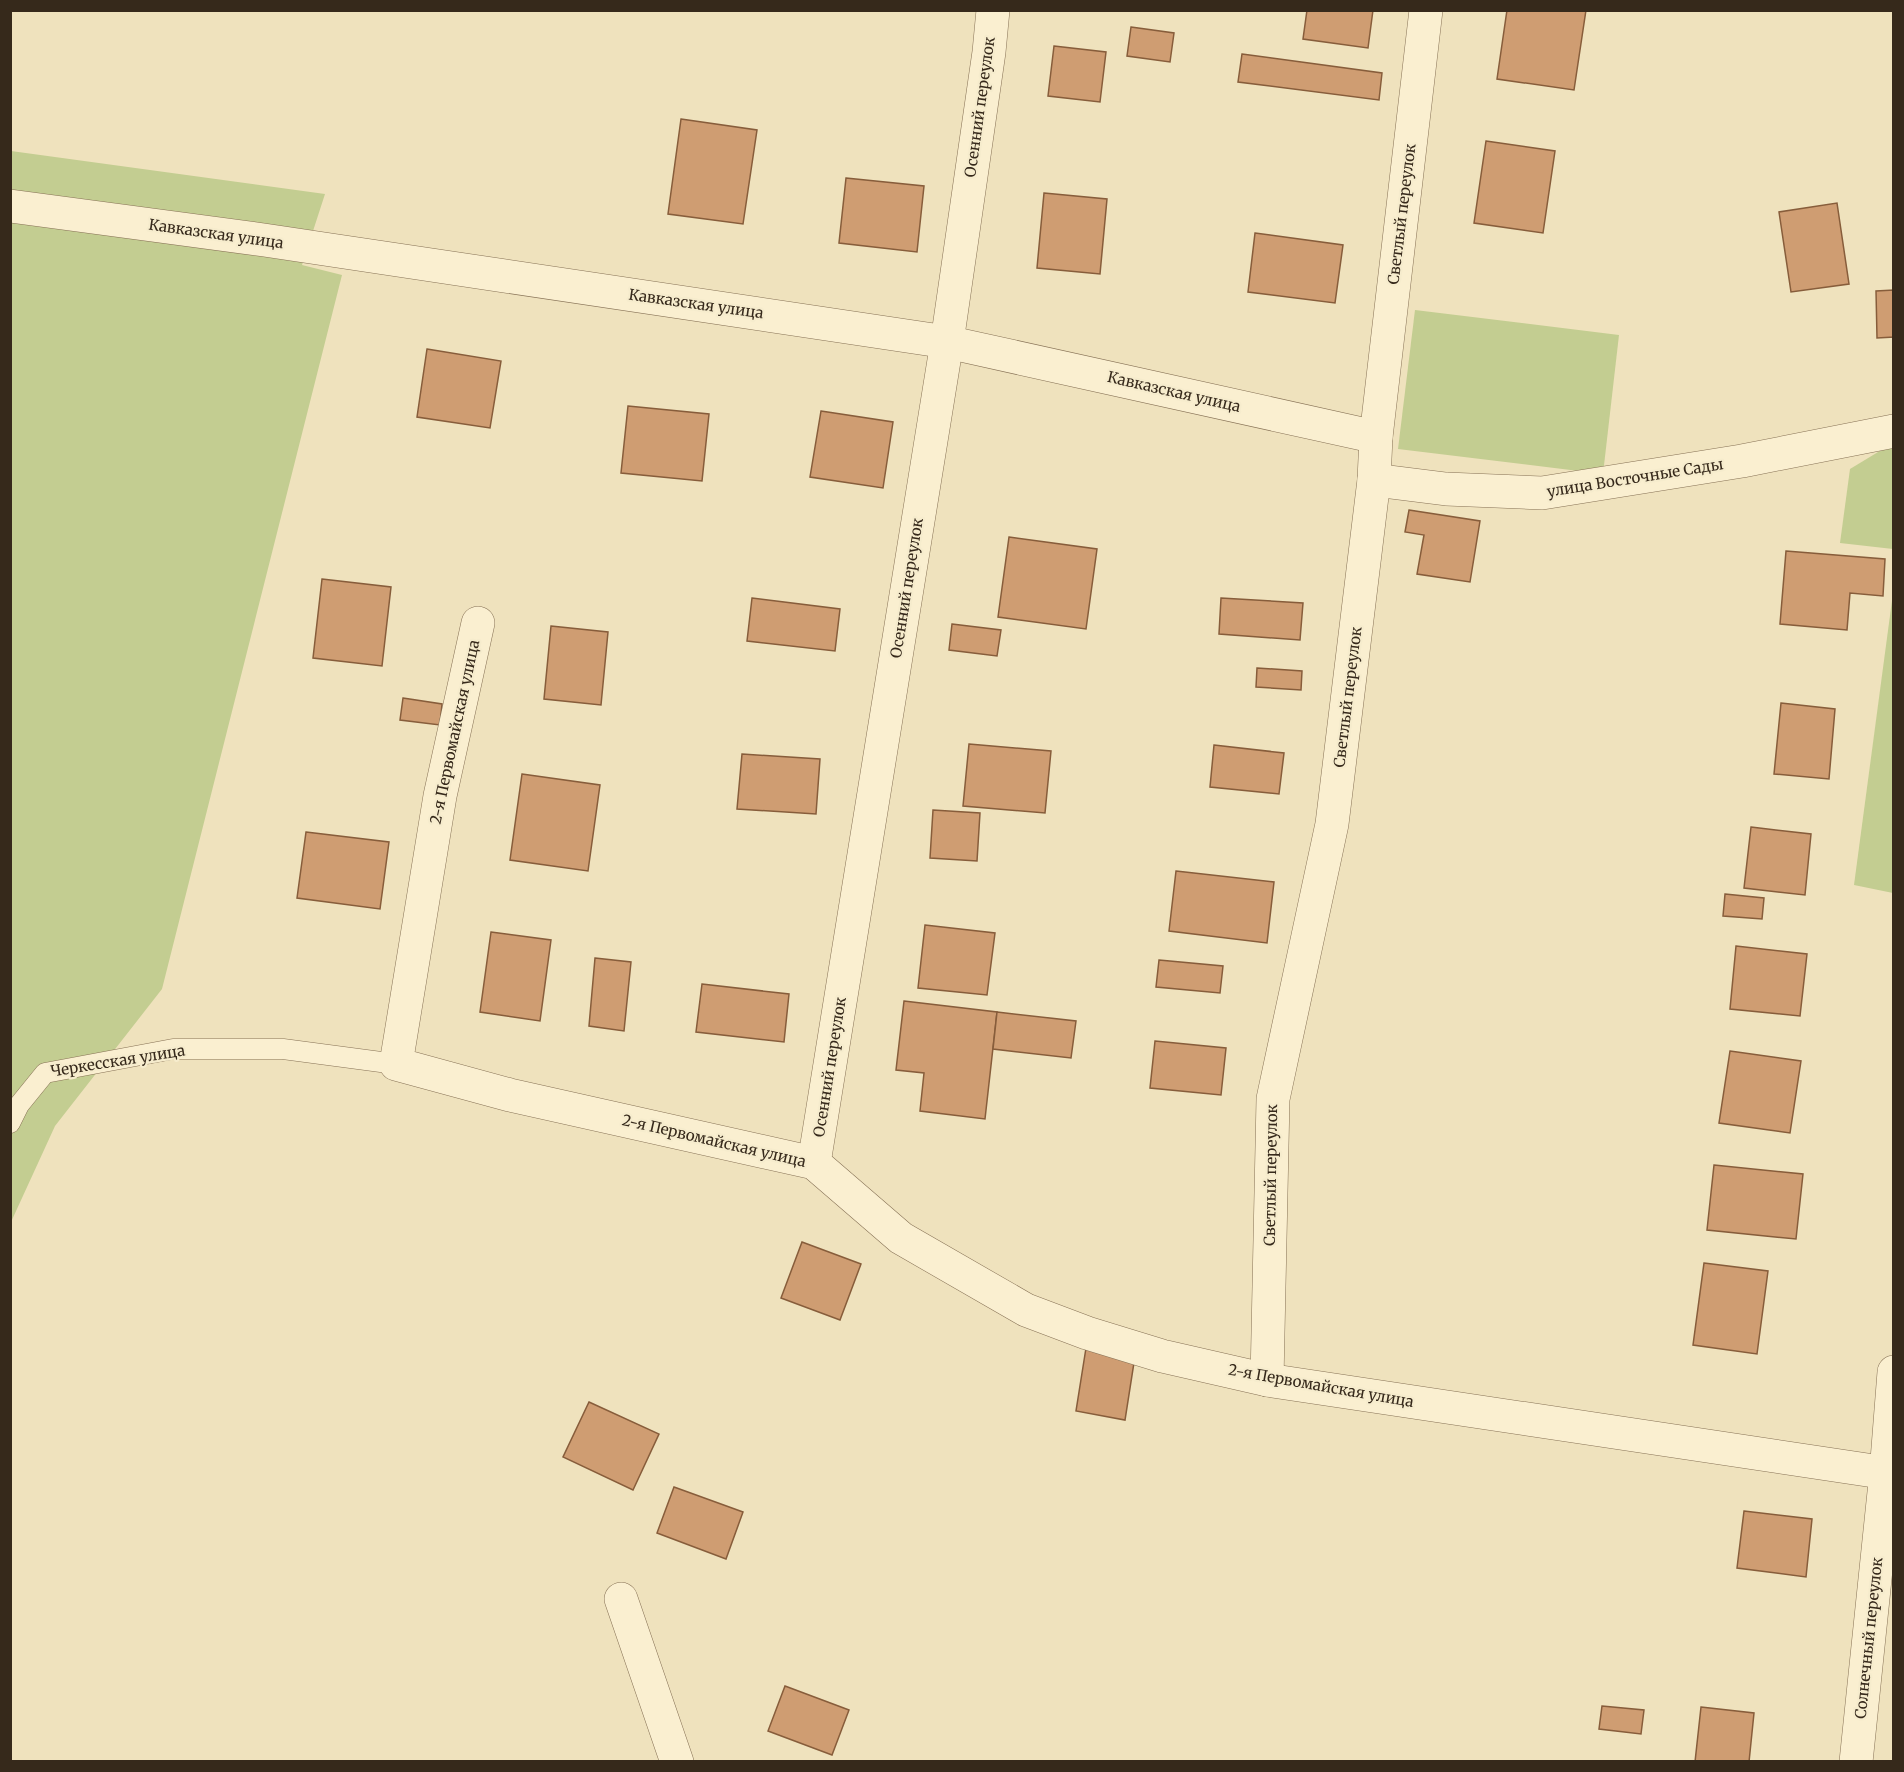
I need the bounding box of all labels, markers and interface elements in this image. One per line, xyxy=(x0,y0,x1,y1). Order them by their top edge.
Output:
street label: Осенний переулок xyxy=(960,35,999,178)
street label: Светлый переулок xyxy=(1383,142,1420,285)
street label: Кавказcкая улица xyxy=(147,215,285,252)
street label: Кавказcкая улица xyxy=(627,285,765,322)
street label: Кавказcкая улица xyxy=(1106,367,1243,416)
street label: улица Восточные Сады xyxy=(1545,454,1725,501)
street label: Осенний переулок xyxy=(886,516,927,659)
street label: Светлый переулок xyxy=(1329,625,1366,768)
street label: 2-я Первомайская улица xyxy=(426,638,483,826)
street label: Осенний переулок xyxy=(809,995,850,1138)
street label: Черкесская улица xyxy=(49,1041,186,1081)
street label: Светлый переулок xyxy=(1260,1103,1281,1246)
street label: 2-я Первомайская улица xyxy=(620,1110,808,1171)
street label: 2-я Первомайская улица xyxy=(1227,1360,1415,1411)
street label: Солнечный переулок xyxy=(1851,1556,1886,1720)

